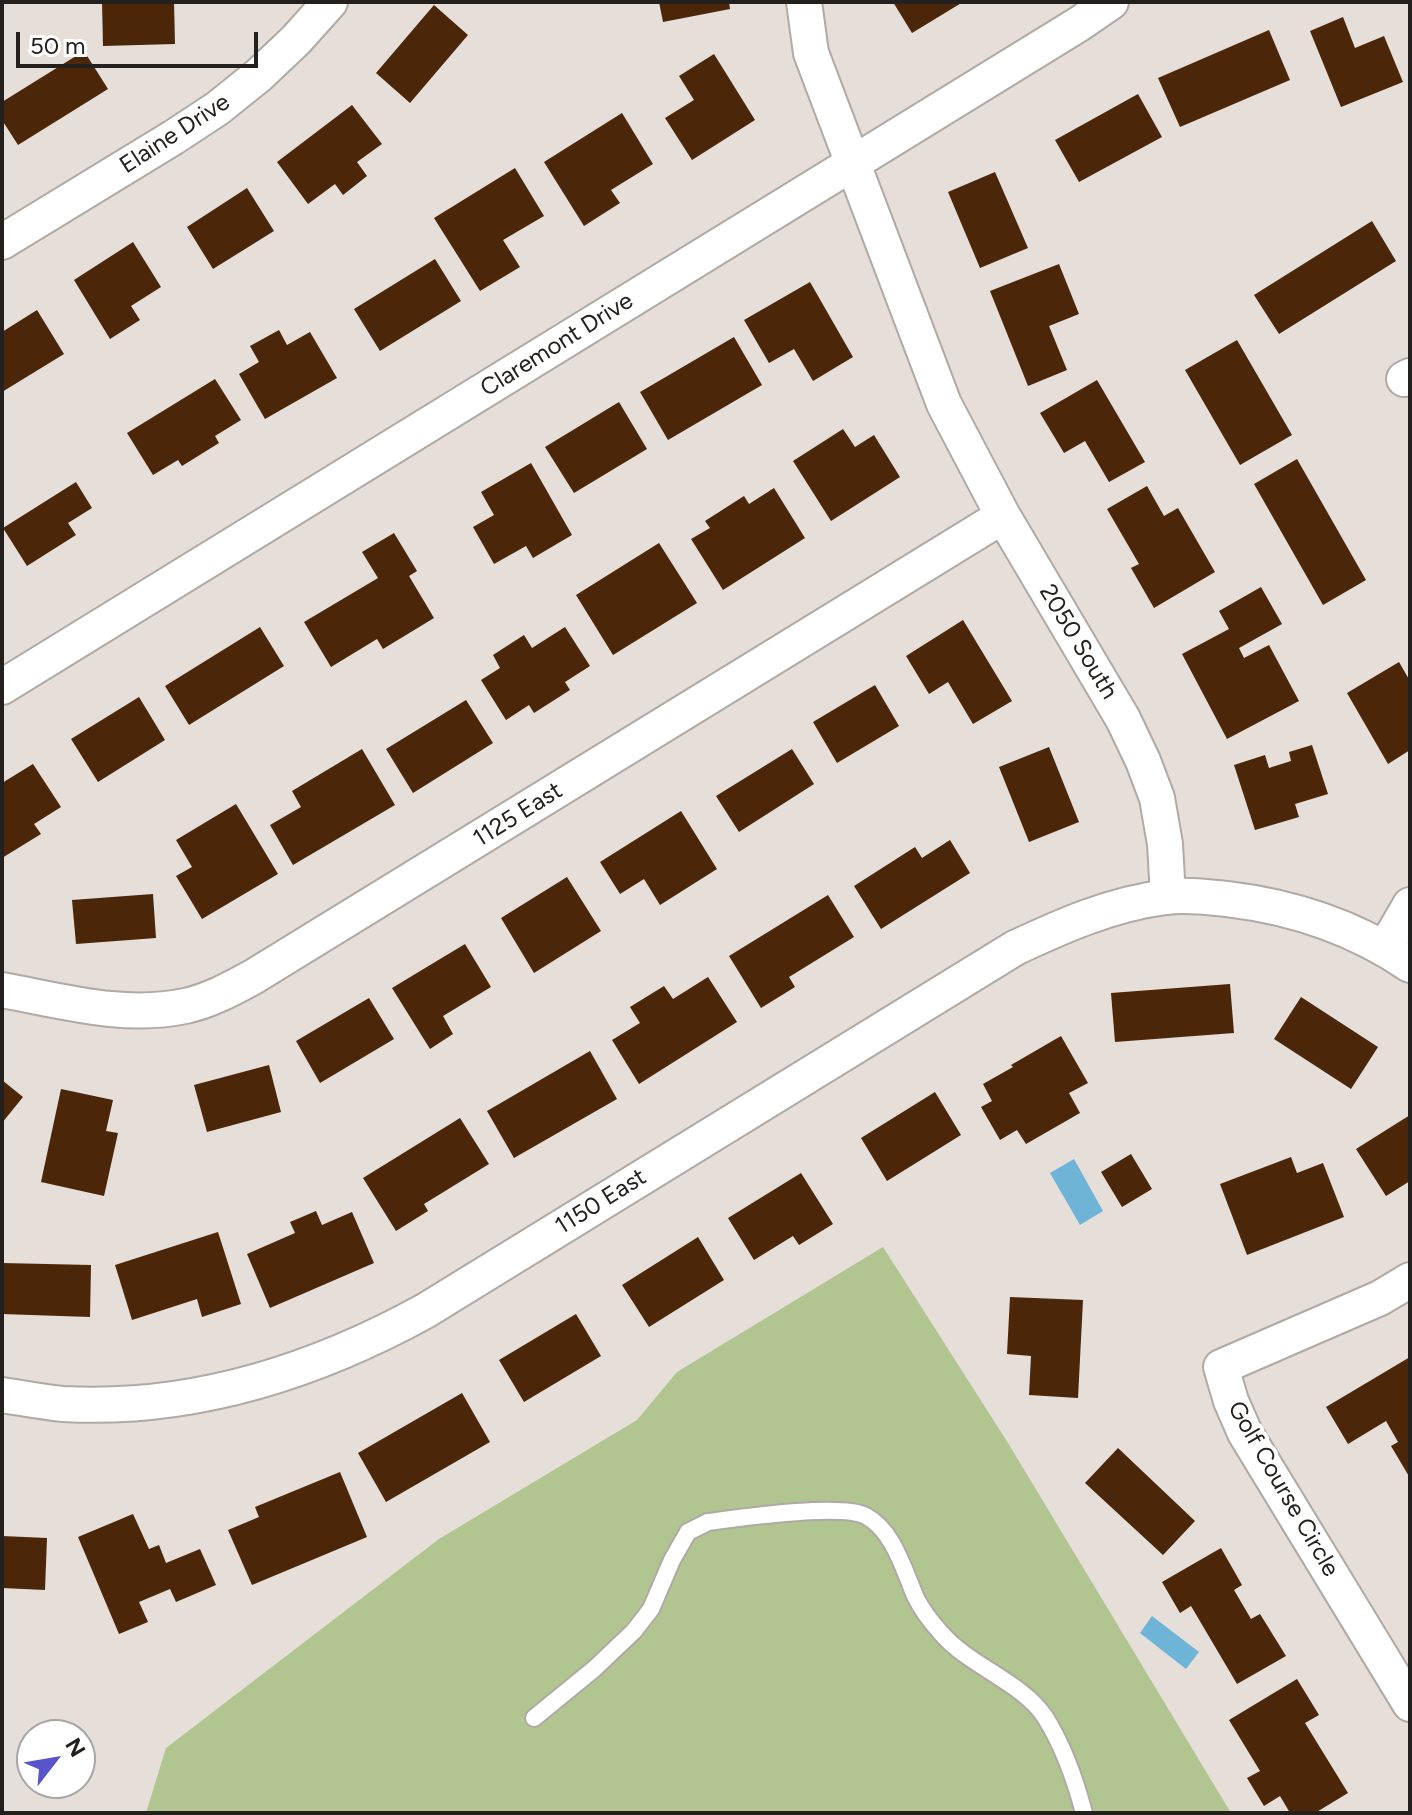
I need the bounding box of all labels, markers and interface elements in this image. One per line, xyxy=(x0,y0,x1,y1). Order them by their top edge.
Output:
scale bar xyxy=(20,16,262,66)
text: 50 m xyxy=(30,31,86,60)
street label: Elaine Drive xyxy=(115,88,235,180)
street label: Claremont Drive xyxy=(475,287,639,403)
street label: 2050 South xyxy=(1033,580,1123,704)
street label: 1125 East xyxy=(468,776,568,854)
street label: 1150 East xyxy=(550,1163,652,1241)
street label: Golf Course Circle xyxy=(1221,1396,1345,1582)
north arrow xyxy=(16,1719,96,1799)
text: N xyxy=(59,1733,91,1762)

